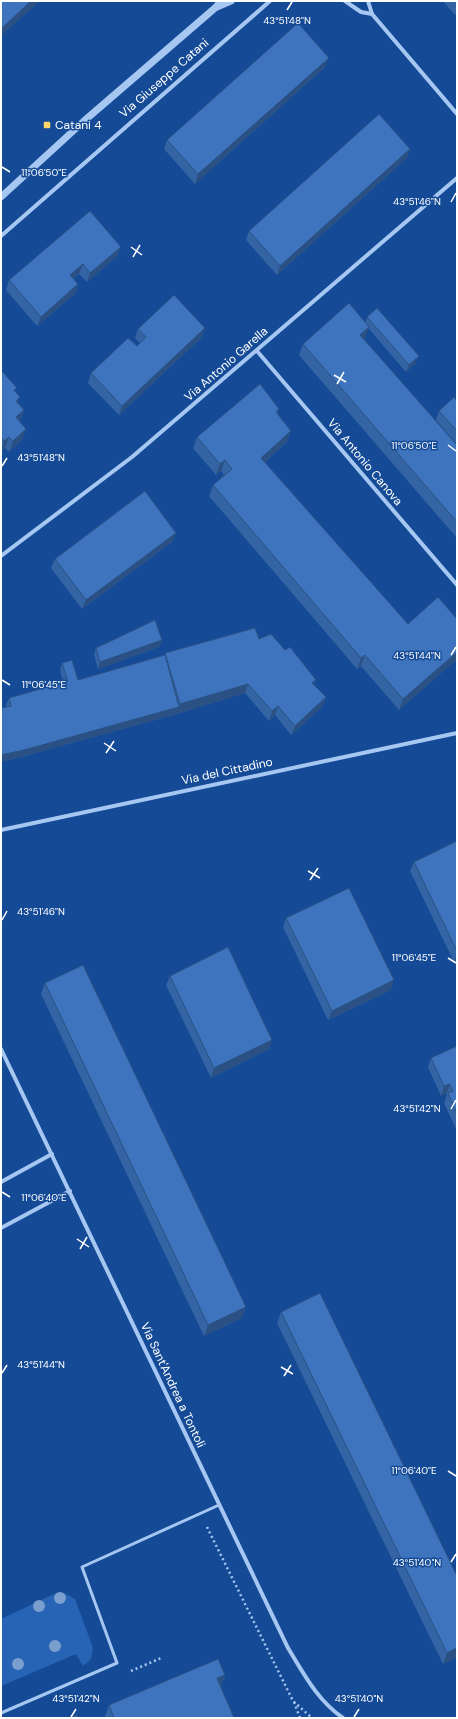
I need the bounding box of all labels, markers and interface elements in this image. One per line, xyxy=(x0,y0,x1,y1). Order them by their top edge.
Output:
text: 43°51'48"N xyxy=(263,14,311,27)
street label: Via Giuseppe Catani xyxy=(116,35,212,121)
place label: Catani 4 xyxy=(55,117,101,133)
marker: Catani 4 xyxy=(42,120,52,130)
text: 11°06'50"E xyxy=(21,166,67,179)
text: 43°51'46"N xyxy=(393,195,441,208)
street label: Via Antonio Garella xyxy=(181,323,271,405)
street label: Via Antonio Canova xyxy=(324,415,406,509)
text: 11°06'50"E xyxy=(391,439,437,452)
text: 43°51'48"N xyxy=(17,451,65,464)
text: 43°51'44"N xyxy=(393,649,441,662)
text: 11°06'45"E xyxy=(22,678,67,691)
street label: Via del Cittadino xyxy=(180,754,274,788)
text: 43°51'46"N xyxy=(17,905,65,918)
text: 11°06'45"E xyxy=(392,951,437,964)
text: 43°51'42"N xyxy=(393,1102,441,1115)
text: 11°06'40"E xyxy=(21,1191,67,1204)
street label: Via Sant'Andrea a Tontoli xyxy=(137,1320,209,1450)
text: 43°51'44"N xyxy=(17,1358,65,1371)
text: 11°06'40"E xyxy=(391,1464,437,1477)
text: 43°51'40"N xyxy=(393,1556,441,1569)
text: 43°51'42"N xyxy=(52,1692,100,1705)
text: 43°51'40"N xyxy=(335,1692,383,1705)

